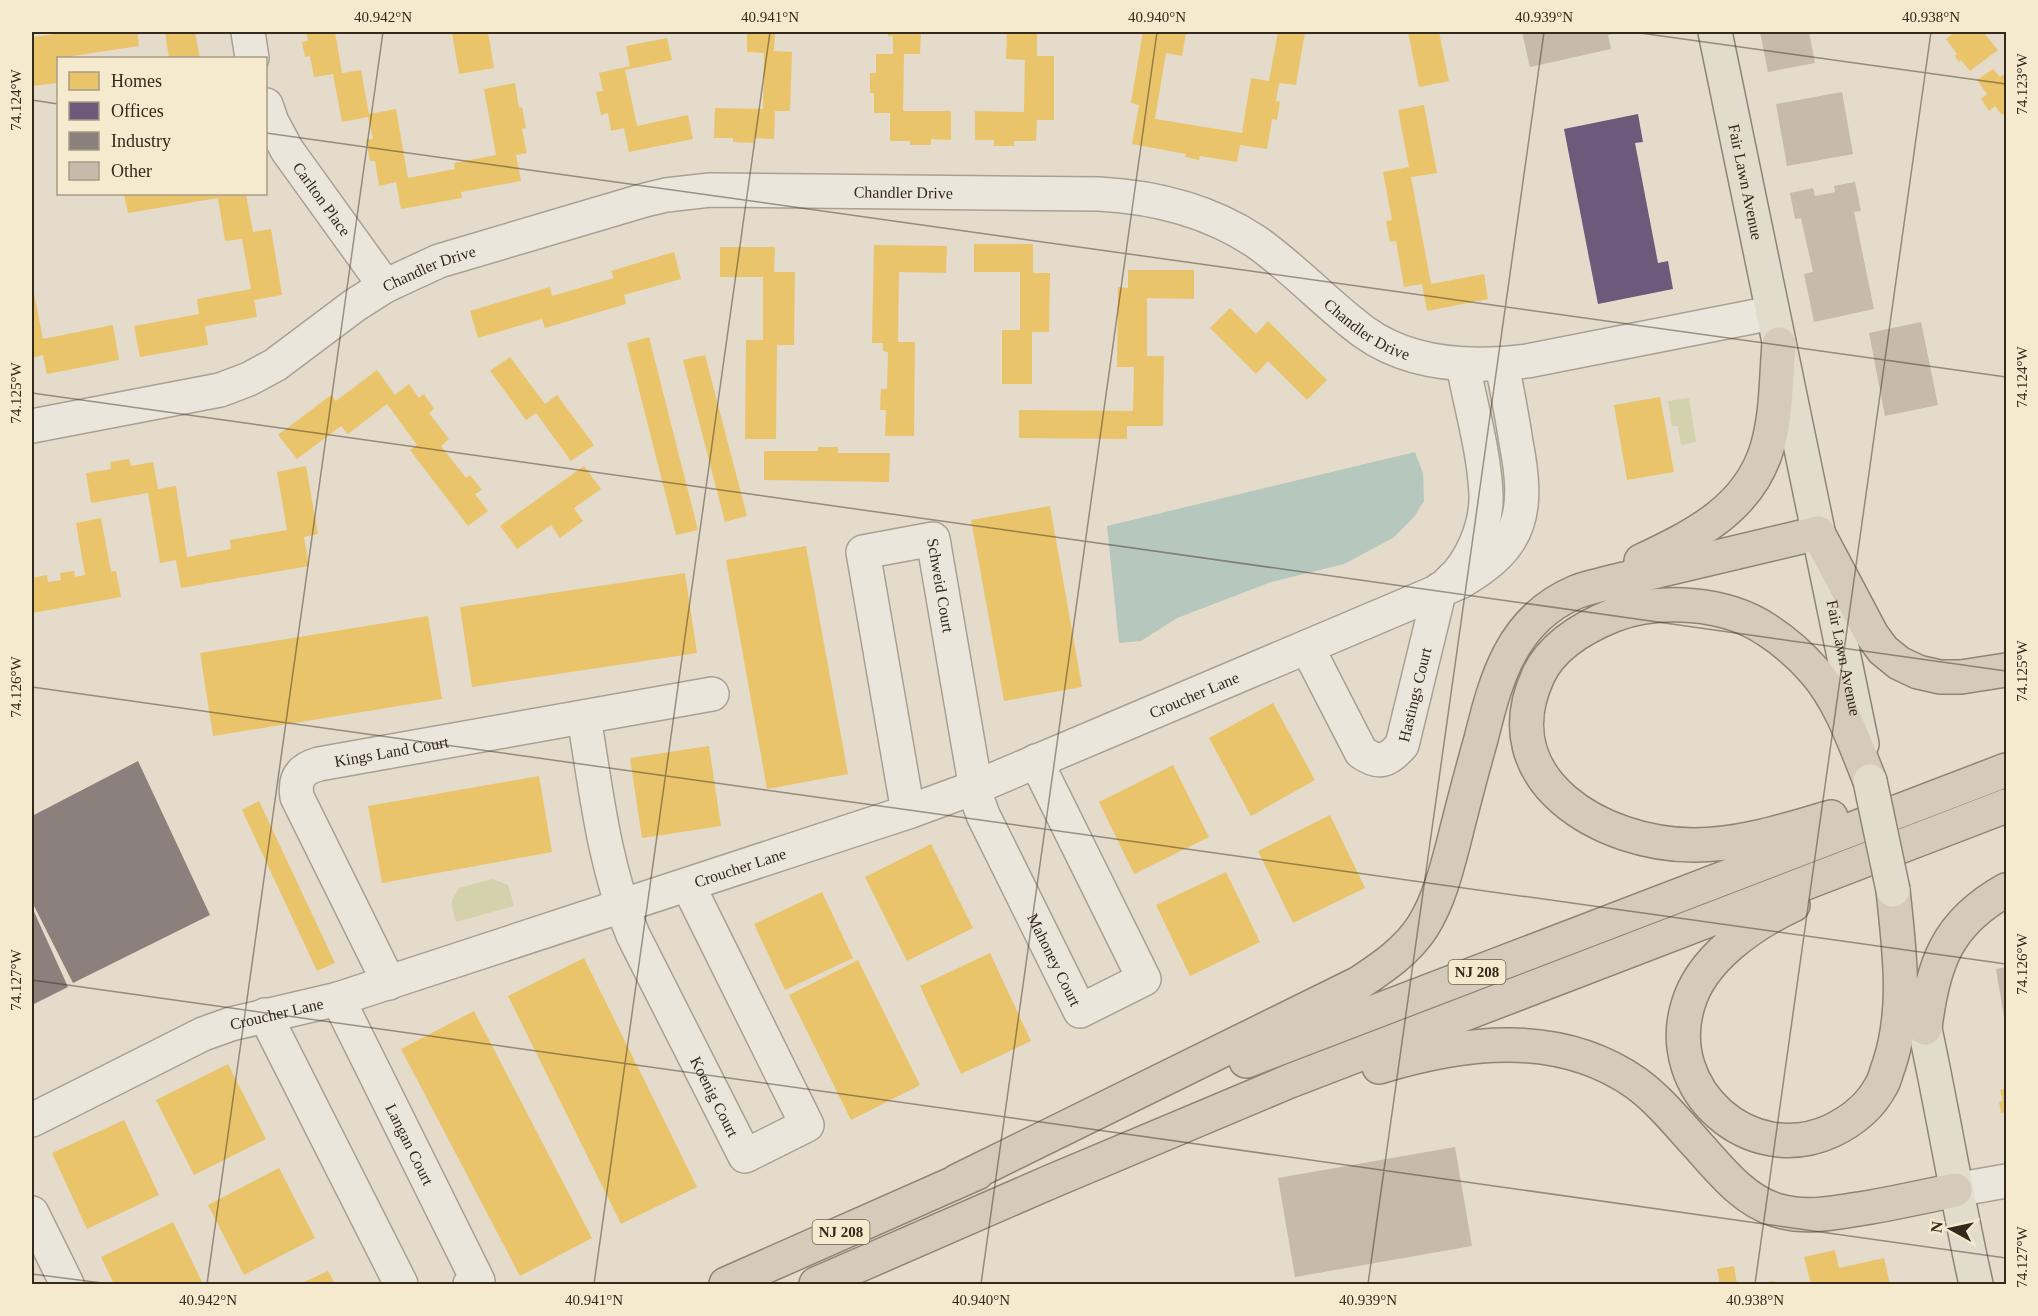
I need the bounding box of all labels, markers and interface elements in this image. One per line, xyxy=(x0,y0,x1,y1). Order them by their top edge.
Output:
text: 40.942°N xyxy=(354,9,412,25)
text: 40.941°N xyxy=(741,9,799,25)
text: 40.940°N xyxy=(1128,9,1186,25)
text: 40.939°N xyxy=(1515,9,1573,25)
text: 40.938°N xyxy=(1902,9,1960,25)
text: 74.123°W xyxy=(2014,52,2030,115)
legend xyxy=(57,57,267,195)
text: 74.124°W xyxy=(8,68,24,131)
text: Homes xyxy=(111,71,162,91)
text: Offices xyxy=(111,101,164,121)
street label: Fair Lawn Avenue xyxy=(1726,122,1766,241)
text: Industry xyxy=(111,131,171,151)
street label: Carlton Place xyxy=(290,159,354,239)
text: Other xyxy=(111,161,152,181)
street label: Chandler Drive xyxy=(854,183,953,201)
street label: Chandler Drive xyxy=(380,242,477,295)
street label: Chandler Drive xyxy=(1321,295,1412,363)
text: 74.124°W xyxy=(2014,345,2030,408)
text: 74.125°W xyxy=(8,361,24,424)
street label: Schweid Court xyxy=(924,537,958,634)
street label: Fair Lawn Avenue xyxy=(1824,598,1864,717)
text: 74.125°W xyxy=(2014,639,2030,702)
street label: Hastings Court xyxy=(1395,645,1434,743)
text: 74.126°W xyxy=(8,655,24,718)
street label: Croucher Lane xyxy=(1147,668,1241,721)
street label: Kings Land Court xyxy=(333,732,450,770)
street label: Croucher Lane xyxy=(692,844,788,890)
street label: Mahoney Court xyxy=(1025,911,1085,1009)
text: 74.126°W xyxy=(2014,932,2030,995)
text: 74.127°W xyxy=(8,948,24,1011)
road number: NJ 208 xyxy=(1448,960,1506,984)
street label: Croucher Lane xyxy=(228,994,325,1032)
street label: Koenig Court xyxy=(687,1054,742,1140)
street label: Langan Court xyxy=(383,1101,438,1188)
north arrow xyxy=(1921,1199,1981,1259)
road number: NJ 208 xyxy=(812,1220,870,1244)
text: N xyxy=(1927,1220,1946,1234)
text: 74.127°W xyxy=(2014,1225,2030,1288)
text: 40.942°N xyxy=(179,1292,237,1308)
text: 40.941°N xyxy=(565,1292,623,1308)
text: 40.940°N xyxy=(952,1292,1010,1308)
text: 40.939°N xyxy=(1339,1292,1397,1308)
text: 40.938°N xyxy=(1726,1292,1784,1308)

